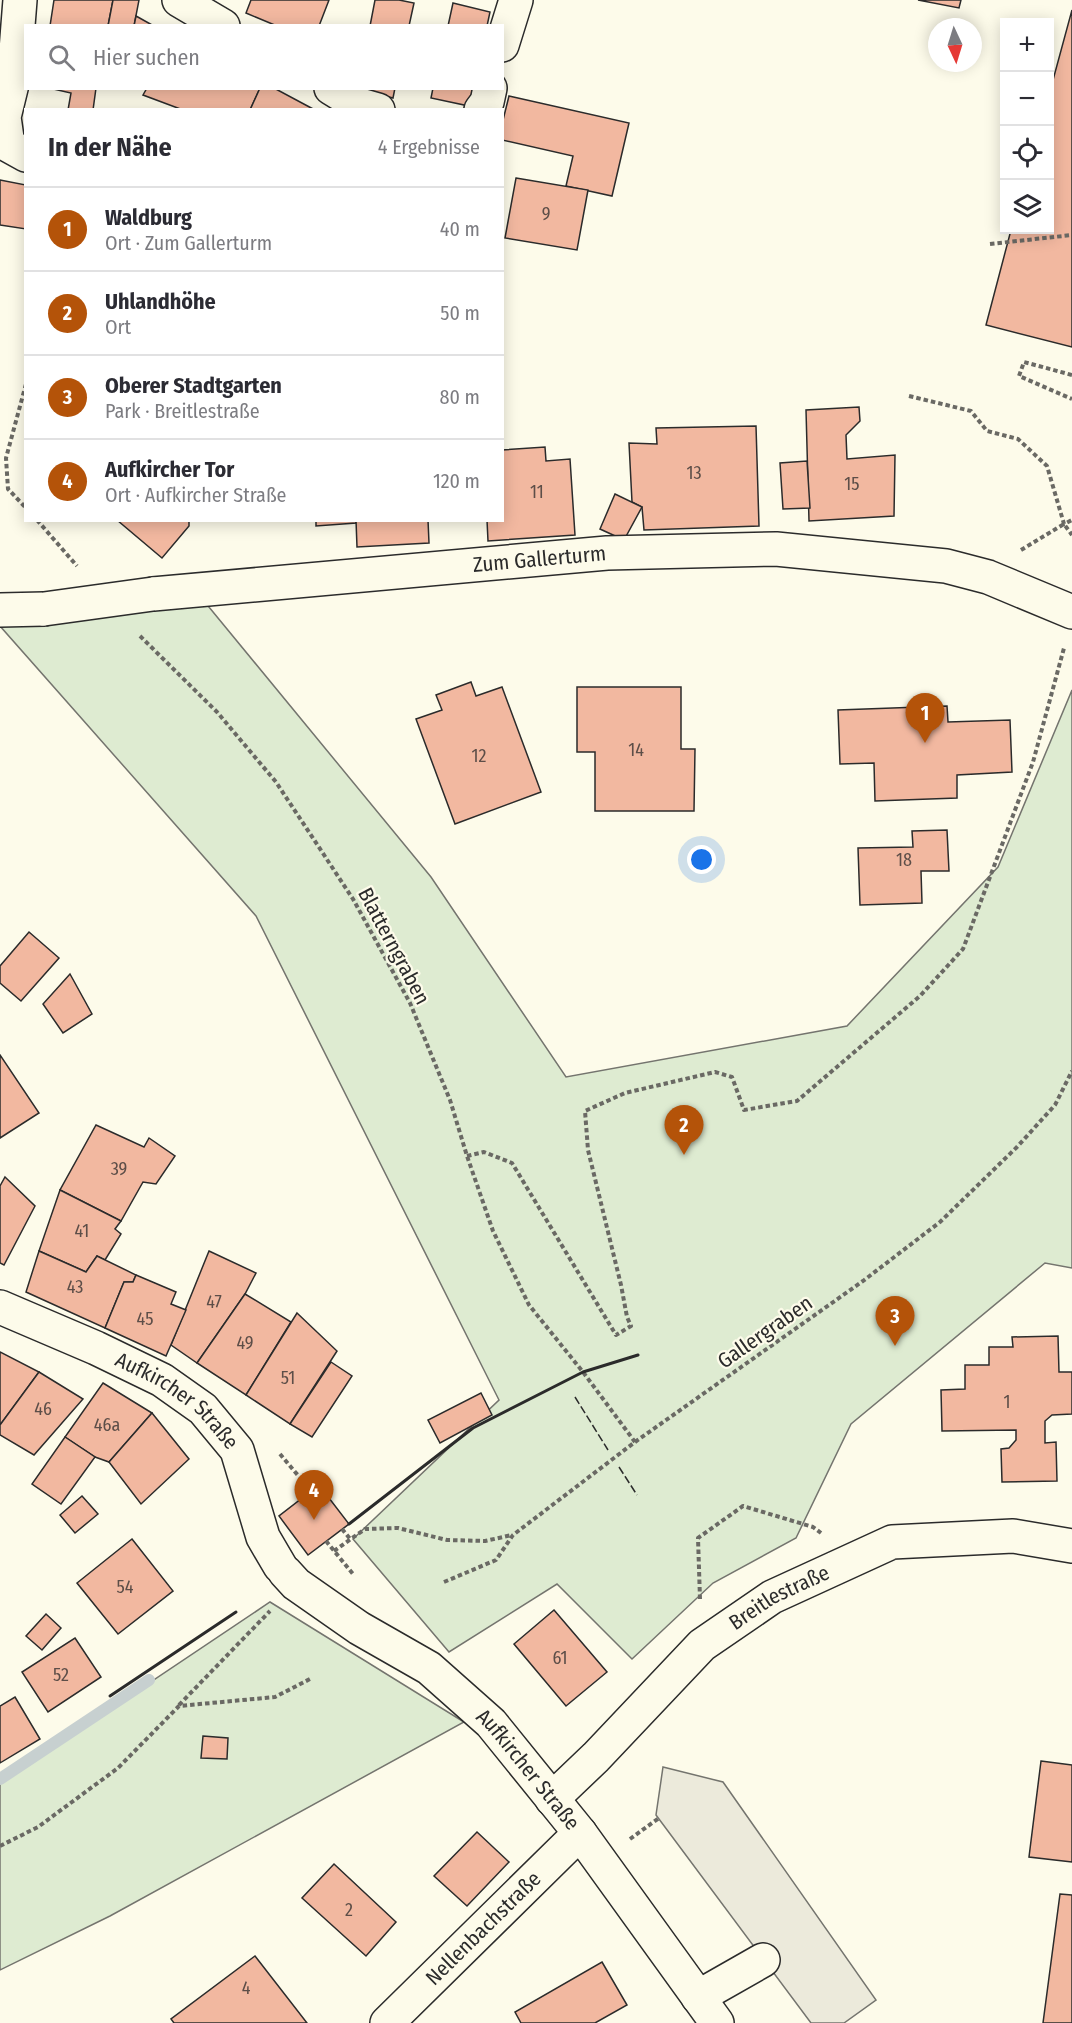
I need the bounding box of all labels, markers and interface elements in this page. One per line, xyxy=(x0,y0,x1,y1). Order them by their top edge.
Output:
north arrow xyxy=(928,18,982,72)
map controls xyxy=(1000,18,1054,234)
button: + xyxy=(1000,18,1054,72)
search box xyxy=(24,24,504,90)
icon: search xyxy=(45,41,78,74)
text: Hier suchen xyxy=(93,44,200,71)
button: − xyxy=(1000,72,1054,126)
button: locate xyxy=(1000,126,1054,180)
text: In der Nähe xyxy=(48,132,172,163)
text: 4 Ergebnisse xyxy=(378,135,480,159)
button: layers xyxy=(1000,180,1054,234)
house number: 9 xyxy=(542,203,550,225)
text: Waldburg xyxy=(105,204,192,231)
text: 1 xyxy=(63,217,72,241)
text: 40 m xyxy=(440,217,480,241)
text: Ort · Zum Gallerturm xyxy=(105,231,272,255)
text: Uhlandhöhe xyxy=(105,288,216,315)
text: 2 xyxy=(63,301,72,325)
text: 50 m xyxy=(440,301,480,325)
text: Ort xyxy=(105,315,131,339)
text: Oberer Stadtgarten xyxy=(105,372,282,399)
text: 3 xyxy=(63,385,72,409)
text: 80 m xyxy=(440,385,480,409)
text: Park · Breitlestraße xyxy=(105,399,260,423)
text: Aufkircher Tor xyxy=(105,456,234,483)
house number: 13 xyxy=(686,462,702,484)
text: 4 xyxy=(62,469,73,493)
text: 120 m xyxy=(433,469,480,493)
house number: 15 xyxy=(844,473,860,495)
house number: 11 xyxy=(530,481,544,503)
text: Ort · Aufkircher Straße xyxy=(105,483,286,507)
street label: Zum Gallerturm xyxy=(472,540,607,578)
pin: 1 xyxy=(906,694,944,743)
house number: 14 xyxy=(628,739,644,761)
house number: 12 xyxy=(472,745,487,767)
your location xyxy=(687,845,716,874)
house number: 18 xyxy=(896,849,912,871)
street label: Blatterngraben xyxy=(352,883,436,1009)
pin: 2 xyxy=(664,1106,704,1155)
house number: 39 xyxy=(111,1158,127,1180)
house number: 41 xyxy=(75,1220,89,1242)
house number: 43 xyxy=(67,1276,83,1298)
street label: Gallergraben xyxy=(713,1290,817,1374)
house number: 47 xyxy=(206,1291,222,1313)
pin: 3 xyxy=(876,1296,914,1346)
house number: 45 xyxy=(137,1308,153,1330)
house number: 49 xyxy=(236,1332,254,1354)
street label: Aufkircher Straße xyxy=(111,1346,244,1455)
house number: 51 xyxy=(281,1367,295,1389)
house number: 1 xyxy=(1003,1391,1011,1413)
house number: 46 xyxy=(34,1398,52,1420)
house number: 46a xyxy=(94,1414,120,1436)
pin: 4 xyxy=(294,1470,334,1520)
street label: Breitlestraße xyxy=(724,1560,833,1636)
house number: 54 xyxy=(117,1576,134,1598)
house number: 61 xyxy=(552,1647,568,1669)
house number: 52 xyxy=(53,1664,69,1686)
street label: Aufkircher Straße xyxy=(471,1703,585,1835)
street label: Nellenbachstraße xyxy=(420,1866,546,1991)
house number: 2 xyxy=(345,1899,353,1921)
house number: 4 xyxy=(242,1977,251,1999)

